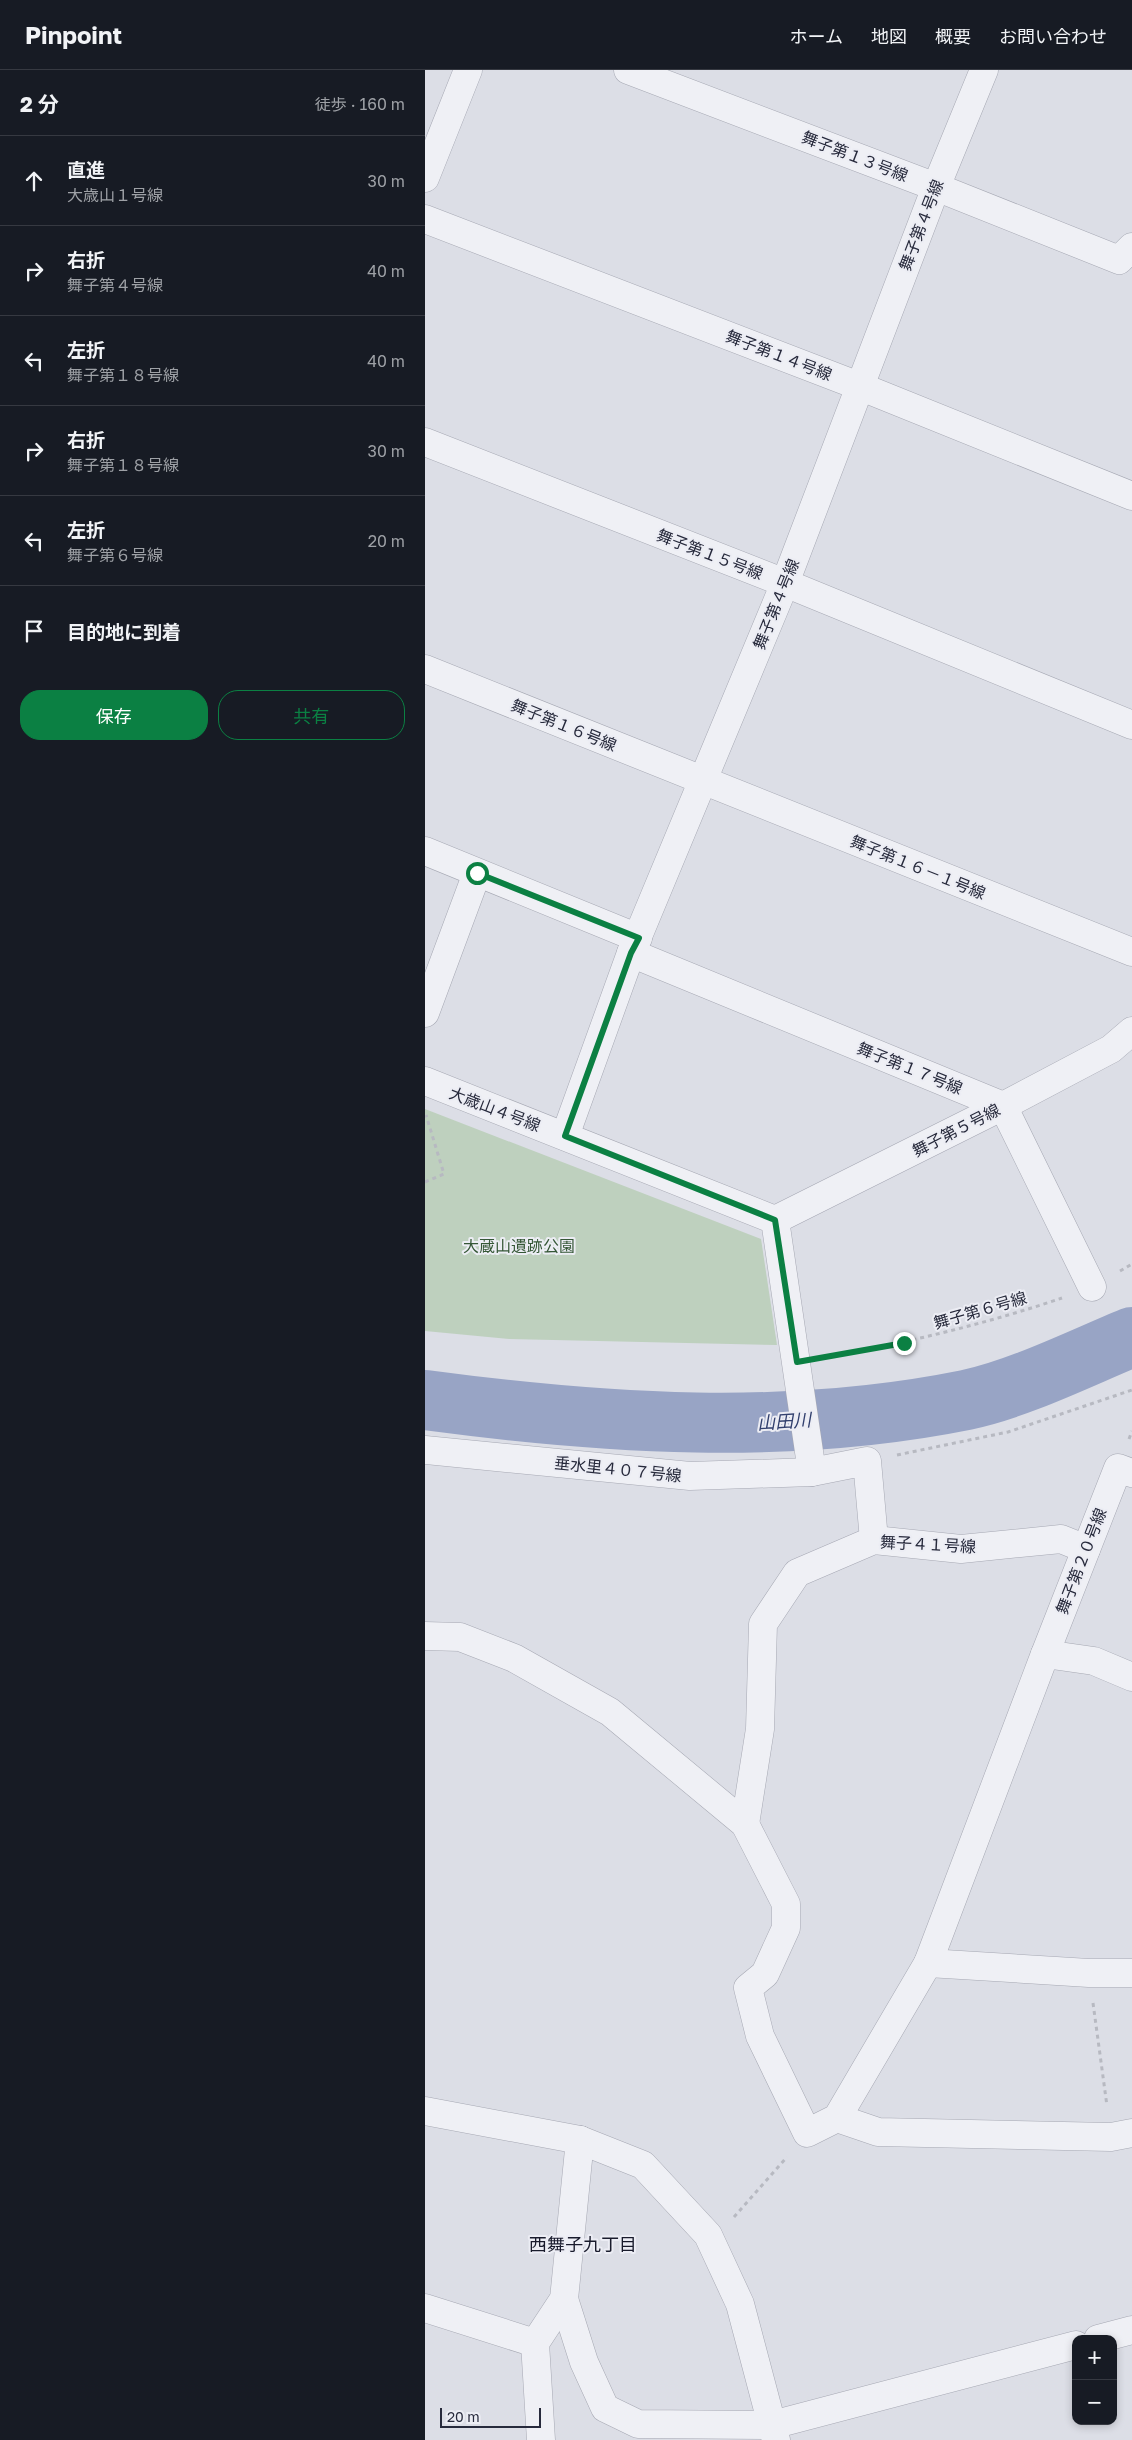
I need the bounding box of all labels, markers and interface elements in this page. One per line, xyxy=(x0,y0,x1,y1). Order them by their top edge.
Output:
text: Pinpoint xyxy=(25,20,122,49)
text: ホーム xyxy=(790,25,843,47)
text: 地図 xyxy=(871,25,907,47)
text: 概要 xyxy=(935,25,971,47)
text: お問い合わせ xyxy=(999,25,1107,47)
text: 2 分 xyxy=(20,91,59,117)
text: 徒歩 · 160 m xyxy=(315,94,405,114)
street label: 舞子第１３号線 xyxy=(799,127,911,185)
text: 直進 xyxy=(67,158,105,181)
icon: ahead xyxy=(20,167,48,195)
text: 30 m xyxy=(368,171,405,191)
street label: 舞子第４号線 xyxy=(894,177,948,273)
text: 大歳山１号線 xyxy=(67,185,163,205)
text: 右折 xyxy=(67,248,105,271)
icon: right xyxy=(20,257,48,285)
text: 40 m xyxy=(367,261,405,281)
text: 舞子第４号線 xyxy=(67,275,163,295)
street label: 舞子第１４号線 xyxy=(723,326,835,384)
text: 左折 xyxy=(67,338,105,361)
icon: left xyxy=(20,347,48,375)
text: 40 m xyxy=(367,351,405,371)
text: 舞子第１８号線 xyxy=(67,365,179,385)
text: 右折 xyxy=(67,428,105,451)
icon: right xyxy=(20,437,48,465)
text: 30 m xyxy=(368,441,405,461)
text: 舞子第１８号線 xyxy=(67,455,179,475)
text: 左折 xyxy=(67,518,105,541)
street label: 舞子第１５号線 xyxy=(654,525,766,583)
icon: left xyxy=(20,527,48,555)
text: 20 m xyxy=(368,531,405,551)
text: 舞子第６号線 xyxy=(67,545,163,565)
street label: 舞子第４号線 xyxy=(749,556,803,652)
icon: arrive xyxy=(20,617,48,645)
text: 目的地に到着 xyxy=(67,620,181,643)
button: 保存 xyxy=(20,690,208,740)
button: 共有 xyxy=(218,690,405,740)
street label: 舞子第１６号線 xyxy=(508,695,620,755)
street label: 舞子第１６－１号線 xyxy=(847,831,989,903)
route start xyxy=(466,862,489,885)
street label: 舞子第１７号線 xyxy=(854,1038,966,1098)
street label: 大歳山４号線 xyxy=(447,1082,543,1136)
street label: 舞子第５号線 xyxy=(909,1099,1003,1161)
park label: 大蔵山遺跡公園 xyxy=(463,1236,575,1256)
street label: 舞子第６号線 xyxy=(931,1287,1029,1333)
route end xyxy=(893,1332,916,1355)
water label: 山田川 xyxy=(756,1408,814,1434)
street label: 垂水里４０７号線 xyxy=(553,1452,683,1486)
street label: 舞子第２０号線 xyxy=(1052,1505,1110,1617)
street label: 舞子４１号線 xyxy=(880,1532,976,1556)
district label: 西舞子九丁目 xyxy=(529,2233,637,2255)
map controls xyxy=(1072,2335,1117,2425)
button: + xyxy=(1072,2335,1117,2380)
button: − xyxy=(1072,2380,1117,2425)
scale bar xyxy=(440,2405,541,2428)
text: 20 m xyxy=(447,2408,480,2425)

